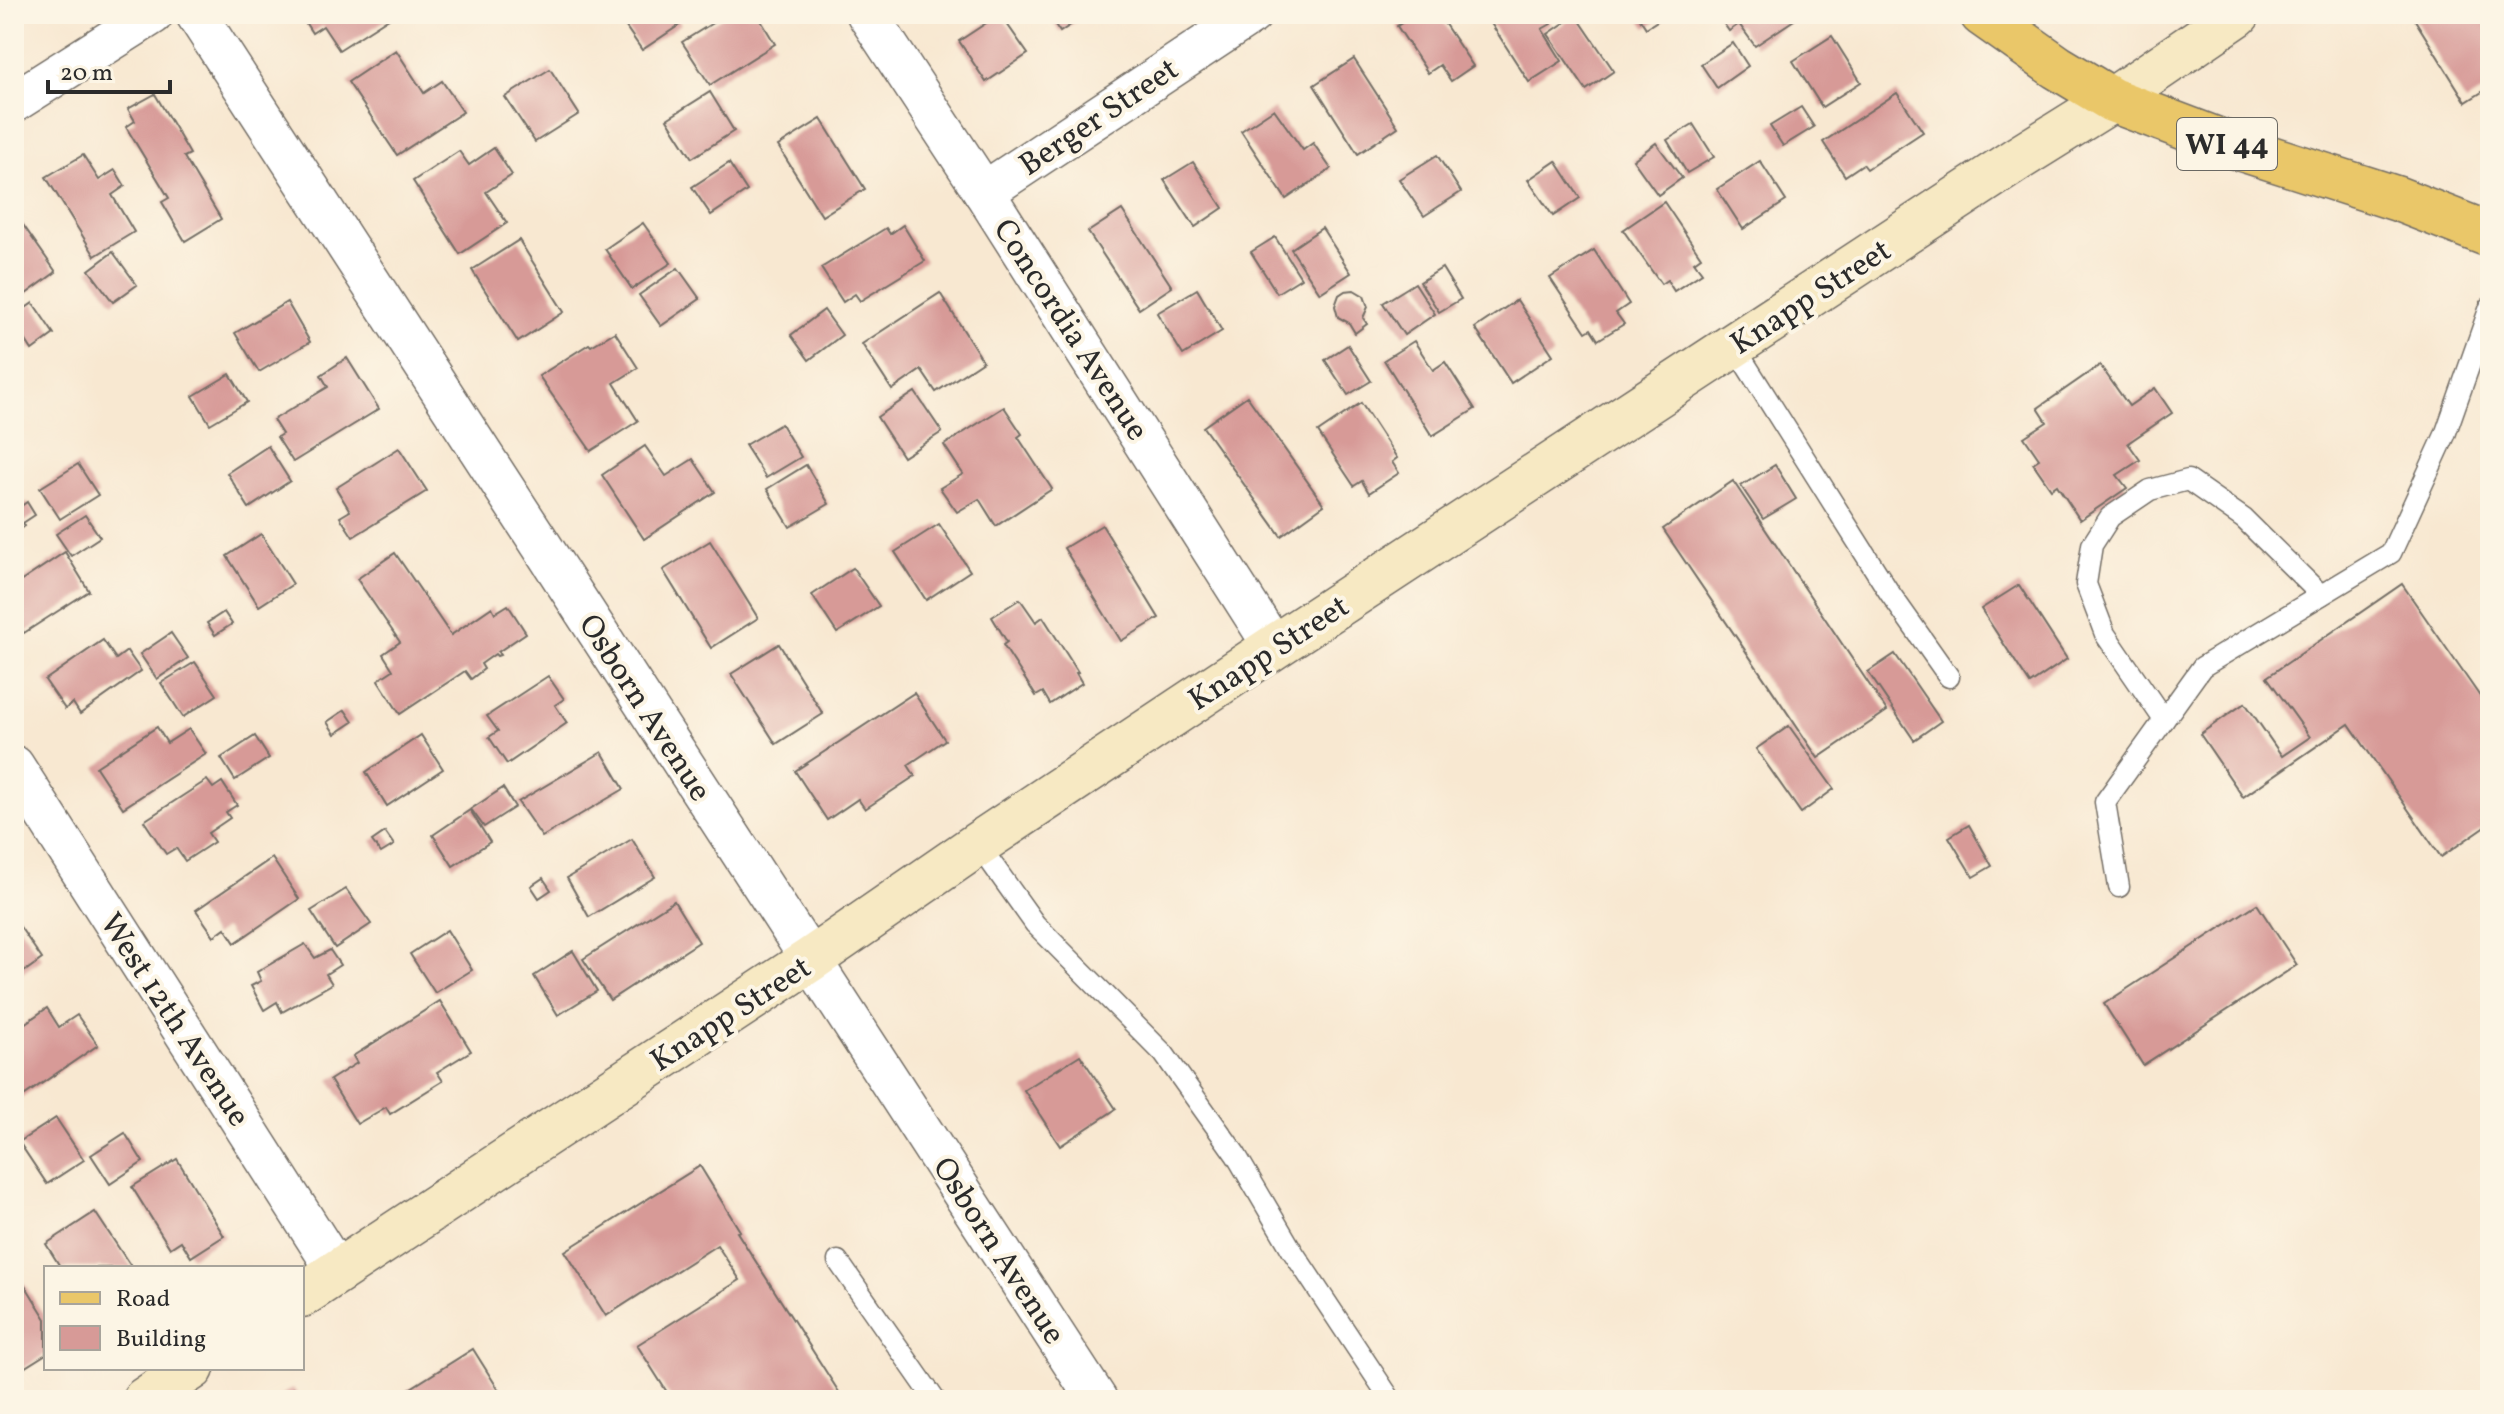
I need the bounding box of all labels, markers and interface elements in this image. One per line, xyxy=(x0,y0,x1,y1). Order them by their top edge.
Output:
scale bar xyxy=(48,44,170,94)
street label: Berger Street xyxy=(1011,49,1188,188)
text: 20 m xyxy=(60,57,113,91)
road number: WI 44 xyxy=(2177,118,2277,170)
street label: Concordia Avenue xyxy=(981,211,1158,450)
street label: Knapp Street xyxy=(1723,230,1901,367)
street label: Knapp Street xyxy=(1181,586,1359,723)
street label: Osborn Avenue xyxy=(566,606,721,811)
street label: West 12th Avenue xyxy=(88,905,259,1136)
street label: Knapp Street xyxy=(643,947,821,1084)
street label: Osborn Avenue xyxy=(920,1149,1075,1354)
legend xyxy=(44,1266,304,1370)
text: Road xyxy=(116,1283,170,1317)
text: Building xyxy=(116,1323,206,1357)

